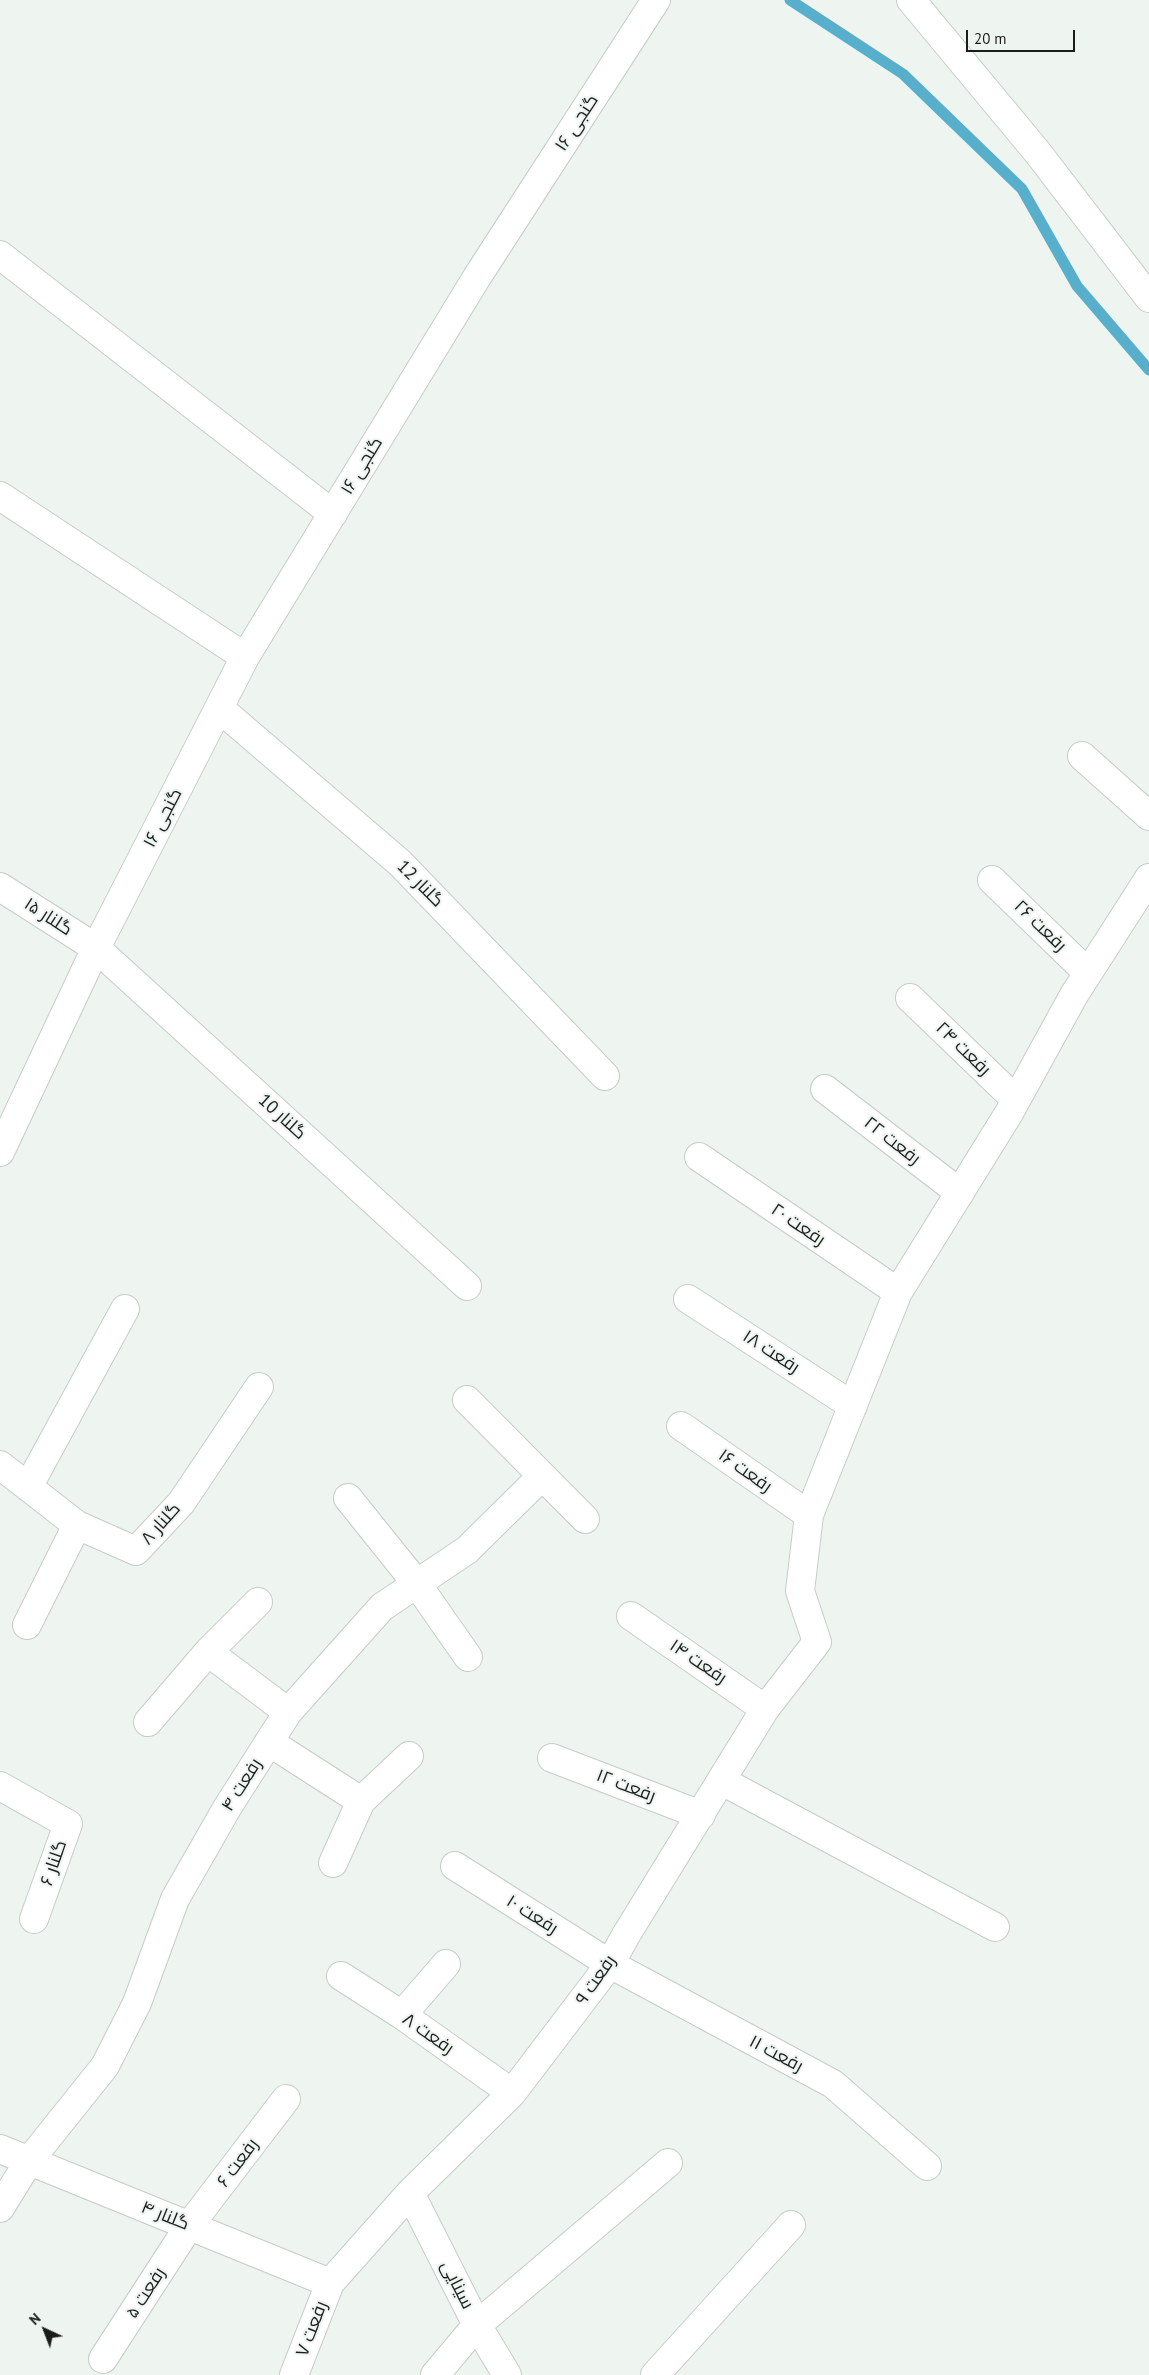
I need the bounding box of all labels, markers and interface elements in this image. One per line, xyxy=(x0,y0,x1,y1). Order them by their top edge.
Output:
scale bar xyxy=(969,20,1078,52)
text: 20 m xyxy=(974,29,1007,48)
street label: گنجی ۱۶ xyxy=(551,91,603,155)
street label: گنجی ۱۶ xyxy=(336,433,388,499)
street label: گنجی ۱۶ xyxy=(139,785,187,851)
street label: گلنار 12 xyxy=(392,856,448,912)
street label: گلنار ۱۵ xyxy=(20,893,76,941)
street label: رفعت ۲۶ xyxy=(1009,896,1071,956)
street label: رفعت ۲۴ xyxy=(931,1018,995,1080)
street label: گلنار 10 xyxy=(253,1090,311,1144)
street label: رفعت ۲۲ xyxy=(860,1112,924,1170)
street label: رفعت ۲۰ xyxy=(767,1199,829,1251)
street label: رفعت ۱۸ xyxy=(739,1326,803,1378)
street label: رفعت ۱۶ xyxy=(714,1445,776,1497)
street label: گلنار ۸ xyxy=(137,1499,185,1549)
street label: رفعت ۱۴ xyxy=(665,1635,731,1689)
street label: رفعت ۴ xyxy=(217,1754,267,1816)
street label: رفعت ۱۲ xyxy=(593,1765,659,1807)
street label: گلنار ۶ xyxy=(36,1838,72,1888)
street label: رفعت ۱۰ xyxy=(502,1891,562,1939)
street label: رفعت ۹ xyxy=(571,1951,621,2009)
street label: رفعت ۸ xyxy=(398,2009,458,2059)
street label: رفعت ۱۱ xyxy=(745,2031,807,2077)
street label: رفعت ۶ xyxy=(213,2134,263,2192)
street label: گلنار ۴ xyxy=(138,2197,192,2235)
street label: سینایی xyxy=(436,2257,478,2313)
street label: رفعت ۵ xyxy=(122,2263,170,2323)
street label: رفعت ۷ xyxy=(292,2298,332,2360)
north arrow xyxy=(20,2305,70,2355)
text: N xyxy=(25,2309,44,2329)

